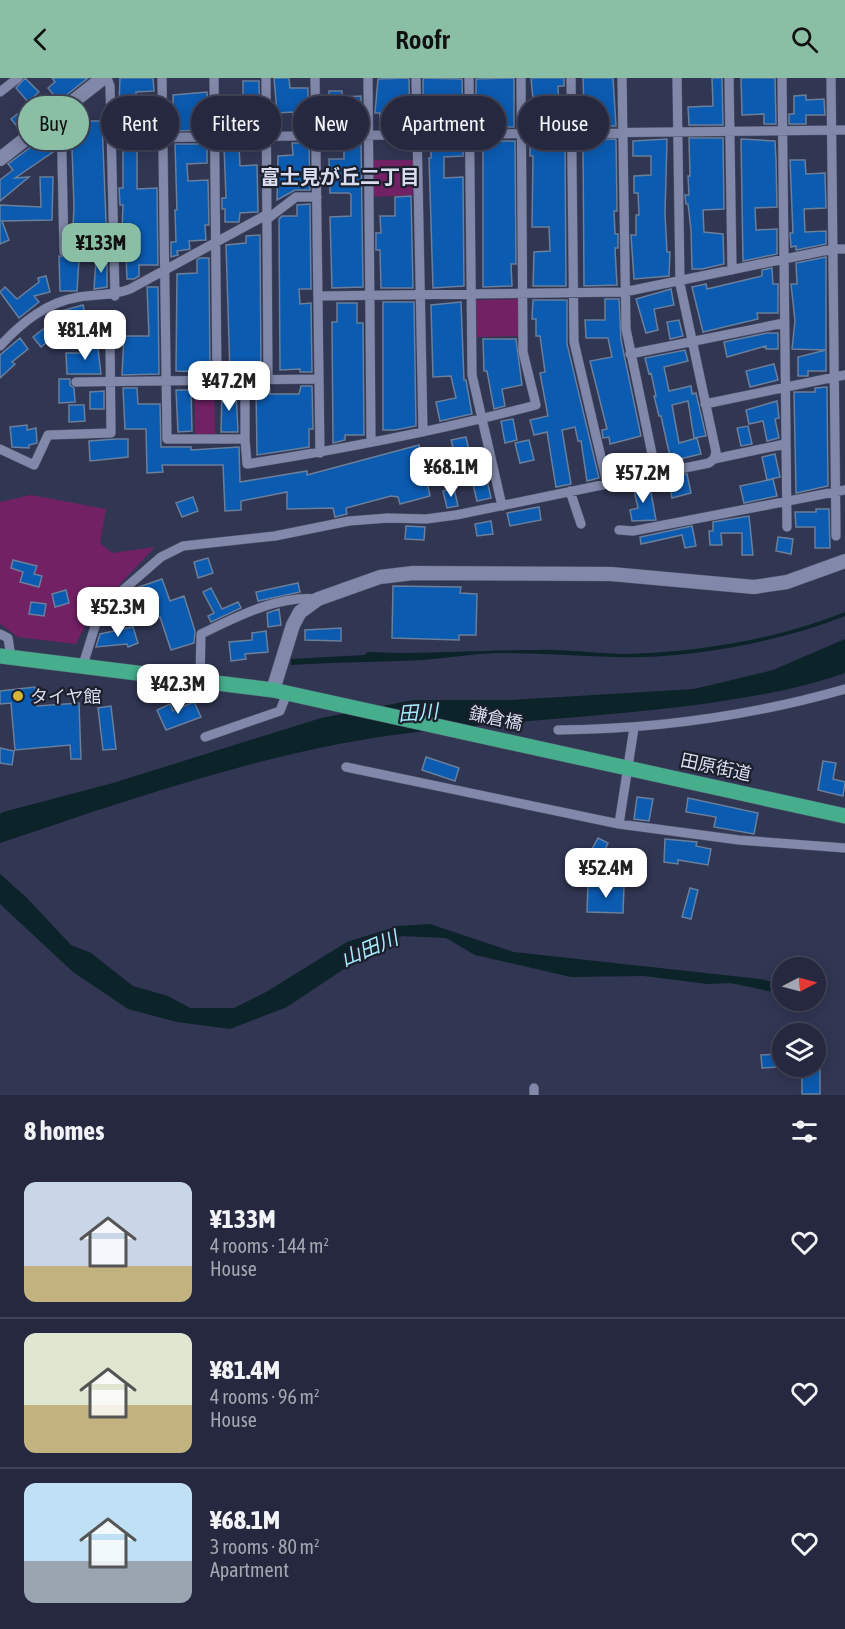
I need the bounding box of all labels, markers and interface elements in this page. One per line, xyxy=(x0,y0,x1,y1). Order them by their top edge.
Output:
icon: back xyxy=(24,23,57,56)
icon: search xyxy=(788,23,821,56)
text: Roofr xyxy=(395,24,450,55)
chip: Buy xyxy=(18,96,89,150)
chip: Rent xyxy=(101,96,179,150)
chip: Filters xyxy=(191,96,281,150)
chip: New xyxy=(293,96,369,150)
chip: Apartment xyxy=(381,96,506,150)
chip: House xyxy=(518,96,609,150)
district label: 富士見が丘二丁目 xyxy=(260,165,420,188)
pin: ¥133M xyxy=(59,223,143,274)
text: ¥133M xyxy=(76,231,126,254)
pin: ¥81.4M xyxy=(36,310,134,361)
text: ¥81.4M xyxy=(58,318,112,341)
pin: ¥47.2M xyxy=(180,361,278,412)
text: ¥47.2M xyxy=(202,369,256,392)
pin: ¥68.1M xyxy=(402,447,500,498)
pin: ¥57.2M xyxy=(594,453,692,504)
text: ¥68.1M xyxy=(424,455,478,478)
text: ¥57.2M xyxy=(616,461,670,484)
pin: ¥52.3M xyxy=(69,587,167,638)
text: ¥52.3M xyxy=(91,595,145,618)
pin: ¥42.3M xyxy=(129,664,227,715)
text: ¥42.3M xyxy=(151,672,205,695)
place label: タイヤ館 xyxy=(30,686,101,707)
marker: タイヤ館 xyxy=(11,689,25,703)
water label: 田川 xyxy=(397,699,441,725)
street label: 鎌倉橋 xyxy=(467,702,525,734)
street label: 田原街道 xyxy=(679,749,753,785)
pin: ¥52.4M xyxy=(557,848,655,899)
text: ¥52.4M xyxy=(579,856,633,879)
water label: 山田川 xyxy=(337,925,403,970)
north arrow xyxy=(772,957,826,1011)
map controls xyxy=(772,957,826,1077)
button: layers xyxy=(772,1023,826,1077)
icon: filters xyxy=(788,1115,821,1148)
text: 8 homes xyxy=(24,1116,104,1146)
text: ¥133M xyxy=(210,1204,276,1234)
icon: home xyxy=(72,1206,144,1278)
icon: heart xyxy=(788,1226,821,1259)
text: 4 rooms · 144 m² xyxy=(210,1234,329,1257)
text: House xyxy=(210,1257,257,1280)
text: ¥81.4M xyxy=(210,1355,280,1385)
icon: home xyxy=(72,1357,144,1429)
icon: heart xyxy=(788,1377,821,1410)
text: 4 rooms · 96 m² xyxy=(210,1385,320,1408)
text: House xyxy=(210,1408,257,1431)
text: ¥68.1M xyxy=(210,1505,280,1535)
icon: home xyxy=(72,1507,144,1579)
icon: heart xyxy=(788,1527,821,1560)
text: 3 rooms · 80 m² xyxy=(210,1535,320,1558)
text: Apartment xyxy=(210,1558,289,1581)

